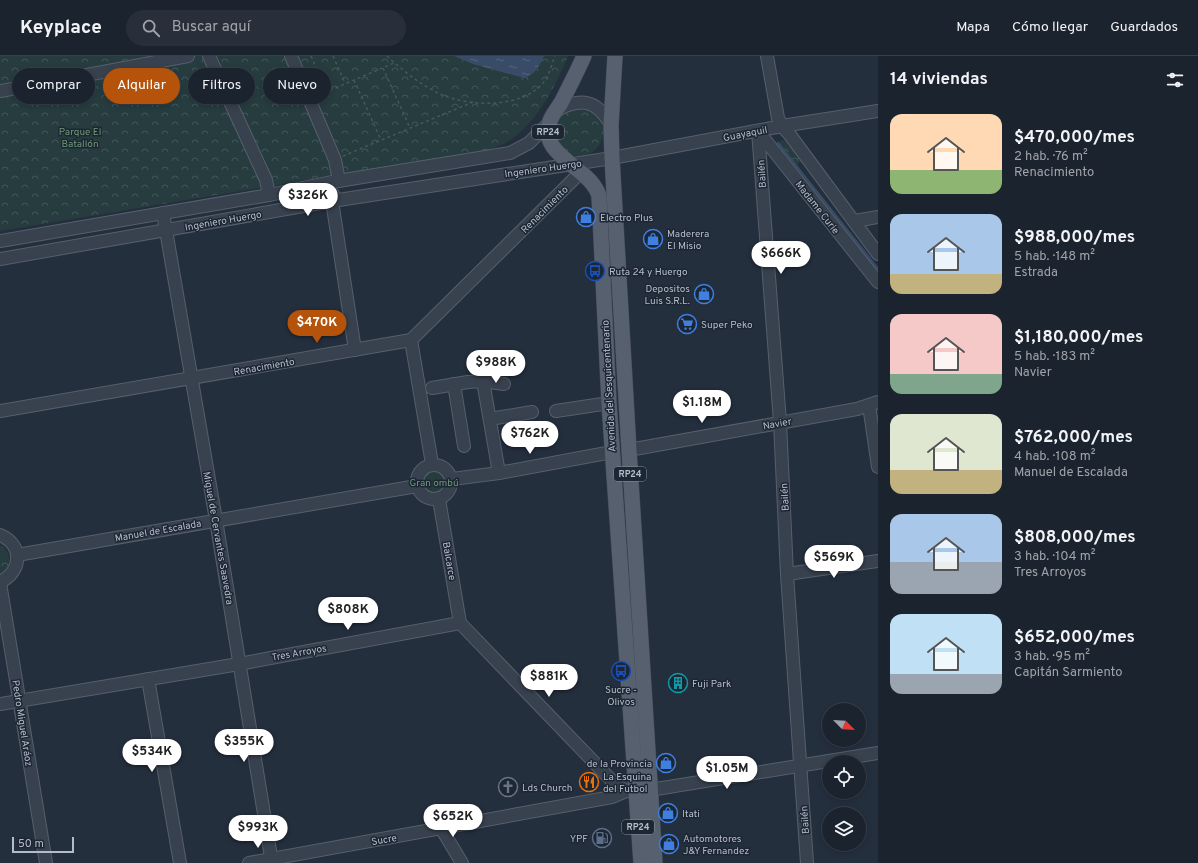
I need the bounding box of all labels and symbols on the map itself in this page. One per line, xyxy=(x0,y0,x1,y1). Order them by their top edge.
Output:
street label: Guayaquil xyxy=(722,124,768,145)
road number: RP24 xyxy=(532,125,564,139)
park label: Parque El Batallón xyxy=(59,126,101,151)
street label: Ingeniero Huergo xyxy=(504,158,583,181)
street label: Bailén xyxy=(755,159,770,188)
street label: Madame Curie xyxy=(792,179,842,237)
pin: $326K xyxy=(280,183,336,217)
street label: Renacimiento xyxy=(519,183,572,236)
shop icon: Electro Plus xyxy=(575,206,597,228)
street label: Ingeniero Huergo xyxy=(184,208,263,235)
place label: Electro Plus xyxy=(600,212,654,225)
shop icon: Maderera El Misio xyxy=(642,228,664,250)
place label: Maderera El Misio xyxy=(667,228,709,253)
pin: $666K xyxy=(753,241,809,275)
bus stop icon: Ruta 24 y Huergo xyxy=(584,260,606,282)
place label: Ruta 24 y Huergo xyxy=(609,266,688,279)
place label: Depositos Luis S.R.L. xyxy=(644,283,690,308)
shop icon: Depositos Luis S.R.L. xyxy=(693,283,715,305)
pin: $470K xyxy=(289,310,345,344)
supermarket icon: Super Peko xyxy=(676,313,698,335)
street label: Avenida del Sesquicentenario xyxy=(600,319,619,452)
place label: Super Peko xyxy=(701,319,753,332)
pin: $988K xyxy=(468,350,524,384)
street label: Renacimiento xyxy=(233,356,296,379)
pin: $1.18M xyxy=(669,390,735,424)
street label: Navier xyxy=(762,416,793,433)
pin: $762K xyxy=(502,421,558,455)
road number: RP24 xyxy=(614,467,646,481)
street label: Miguel de Cervantes Saavedra xyxy=(199,471,236,606)
park label: Gran ombú xyxy=(409,477,459,490)
street label: Bailén xyxy=(778,483,793,511)
street label: Manuel de Escalada xyxy=(114,517,202,545)
street label: Balcarce xyxy=(439,541,458,582)
pin: $569K xyxy=(806,545,862,579)
pin: $808K xyxy=(320,597,376,631)
street label: Tres Arroyos xyxy=(271,642,328,665)
bus stop icon: Sucre - Olivos xyxy=(610,660,632,682)
pin: $881K xyxy=(521,664,577,698)
building icon: Fuji Park xyxy=(667,672,689,694)
place label: Fuji Park xyxy=(692,678,731,691)
street label: Pedro Miguel Aráoz xyxy=(8,679,35,767)
place label: Sucre - Olivos xyxy=(605,684,637,709)
north arrow xyxy=(822,703,866,747)
pin: $355K xyxy=(216,729,272,763)
pin: $534K xyxy=(124,739,180,773)
shop icon: de la Provincia xyxy=(655,752,677,774)
pin: $1.05M xyxy=(694,756,760,790)
place label: de la Provincia xyxy=(587,758,652,771)
restaurant icon: La Esquina del Futbol xyxy=(578,771,600,793)
place label: La Esquina del Futbol xyxy=(603,771,651,796)
church icon: Lds Church xyxy=(497,776,519,798)
place label: Lds Church xyxy=(522,782,572,795)
shop icon: Itati xyxy=(657,802,679,824)
pin: $652K xyxy=(425,804,481,838)
street label: Bailén xyxy=(798,805,813,834)
place label: Itati xyxy=(682,808,700,821)
pin: $993K xyxy=(230,815,286,849)
road number: RP24 xyxy=(622,820,654,834)
fuel station icon: YPF xyxy=(591,827,613,849)
street label: Sucre xyxy=(371,832,398,849)
place label: YPF xyxy=(570,833,588,846)
shop icon: Automotores J&Y Fernandez xyxy=(658,833,680,855)
place label: Automotores J&Y Fernandez xyxy=(683,833,749,858)
scale bar xyxy=(12,835,74,854)

